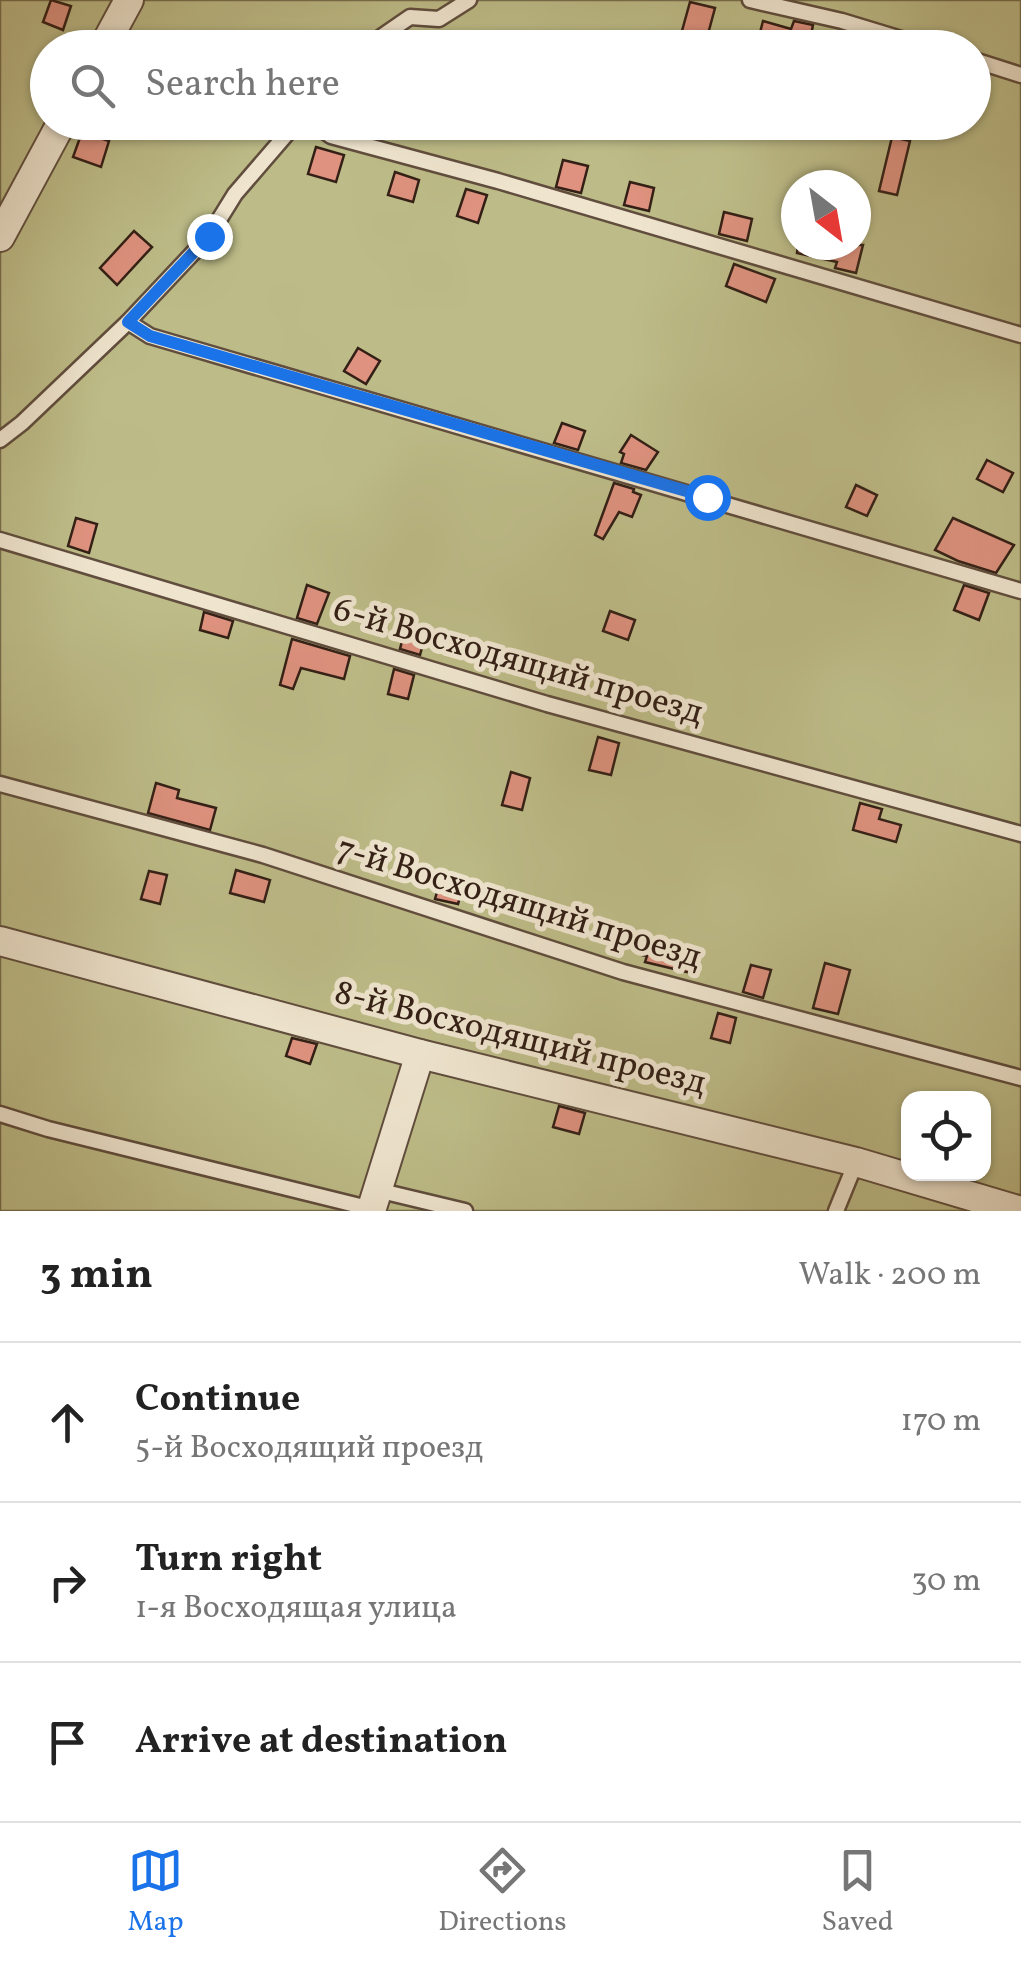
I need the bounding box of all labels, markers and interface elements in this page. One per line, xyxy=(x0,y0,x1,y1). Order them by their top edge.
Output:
search box xyxy=(30,30,991,140)
icon: search xyxy=(65,58,120,113)
text: Search here xyxy=(145,59,340,112)
north arrow xyxy=(781,170,871,260)
route end xyxy=(187,214,233,260)
route start xyxy=(685,475,731,521)
street label: 6-й Восходящий проезд xyxy=(327,586,709,738)
street label: 7-й Восходящий проезд xyxy=(331,826,708,982)
street label: 8-й Восходящий проезд xyxy=(329,970,711,1108)
map controls xyxy=(901,1091,991,1181)
button: locate xyxy=(901,1091,991,1181)
text: 3 min xyxy=(40,1247,153,1306)
text: Walk · 200 m xyxy=(798,1254,981,1298)
text: Continue xyxy=(135,1374,300,1427)
icon: ahead xyxy=(40,1395,95,1450)
text: 170 m xyxy=(900,1400,981,1444)
text: 5-й Восходящий проезд xyxy=(135,1427,483,1471)
text: Turn right xyxy=(135,1534,322,1587)
icon: right xyxy=(40,1555,95,1610)
text: 30 m xyxy=(911,1560,981,1604)
text: 1-я Восходящая улица xyxy=(135,1587,457,1631)
icon: arrive xyxy=(40,1715,95,1770)
text: Arrive at destination xyxy=(135,1716,508,1769)
tab: Map xyxy=(127,1843,183,1942)
tab: Directions xyxy=(438,1843,567,1942)
tab: Saved xyxy=(821,1843,894,1942)

